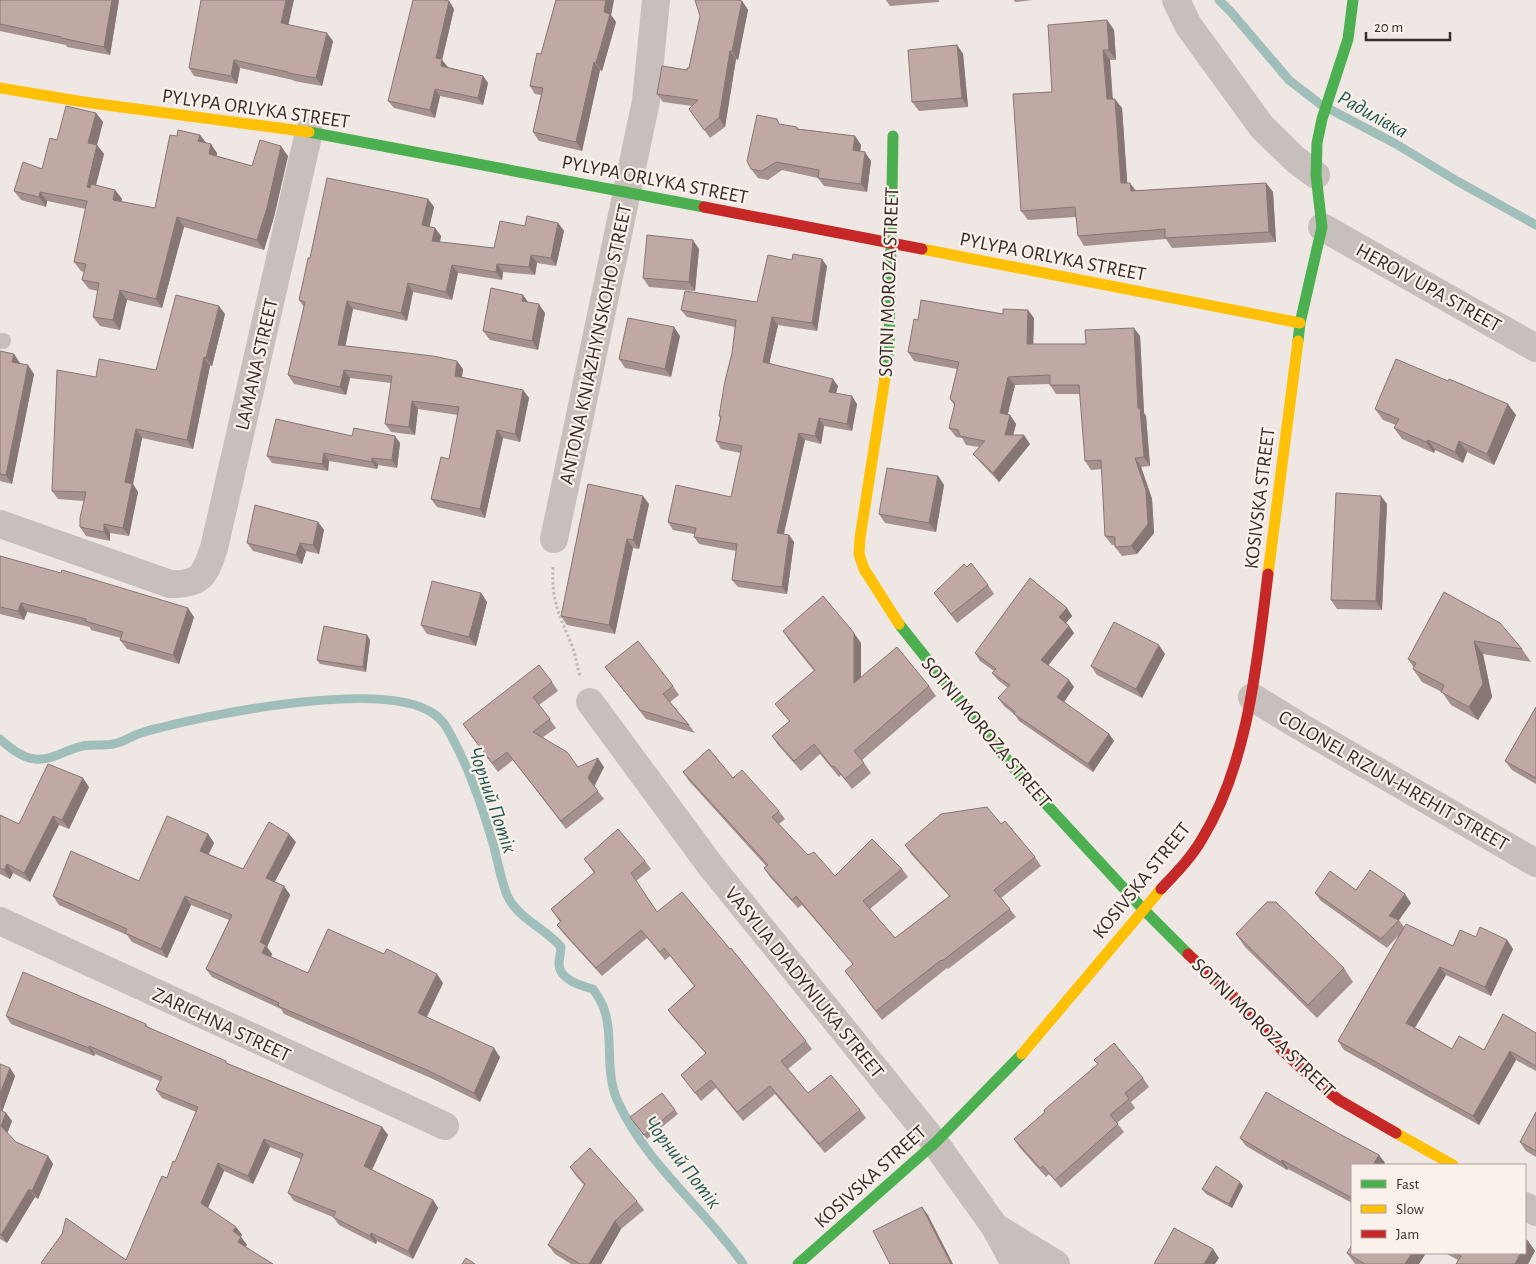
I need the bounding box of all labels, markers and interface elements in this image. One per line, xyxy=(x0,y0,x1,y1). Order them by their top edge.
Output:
scale bar xyxy=(1366,10,1450,42)
text: 20 m xyxy=(1374,20,1403,35)
street label: PYLYPA ORLYKA STREET xyxy=(161,86,351,132)
water label: Радилівка xyxy=(1334,87,1411,142)
street label: PYLYPA ORLYKA STREET xyxy=(560,152,750,208)
street label: SOTNI MOROZA STREET xyxy=(876,187,902,377)
street label: ANTONA KNIAZHYNSKOHO STREET xyxy=(556,202,636,486)
street label: PYLYPA ORLYKA STREET xyxy=(958,229,1148,285)
street label: HEROIV UPA STREET xyxy=(1353,240,1505,336)
street label: LAMANA STREET xyxy=(232,296,282,432)
street label: KOSIVSKA STREET xyxy=(1241,426,1279,570)
street label: SOTNI MOROZA STREET xyxy=(917,653,1055,812)
street label: COLONEL RIZUN-HREHIT STREET xyxy=(1275,707,1512,855)
water label: Чорний Потік xyxy=(464,744,521,857)
street label: KOSIVSKA STREET xyxy=(1089,819,1195,942)
street label: VASYLIA DIADYNIUKA STREET xyxy=(721,883,888,1082)
street label: SOTNI MOROZA STREET xyxy=(1188,955,1339,1101)
street label: ZARICHNA STREET xyxy=(149,984,294,1066)
water label: Чорний Потік xyxy=(639,1112,725,1213)
street label: KOSIVSKA STREET xyxy=(811,1121,931,1232)
legend xyxy=(1351,1164,1526,1254)
text: Fast xyxy=(1396,1177,1420,1192)
text: Slow xyxy=(1396,1202,1424,1217)
text: Jam xyxy=(1396,1227,1419,1242)

